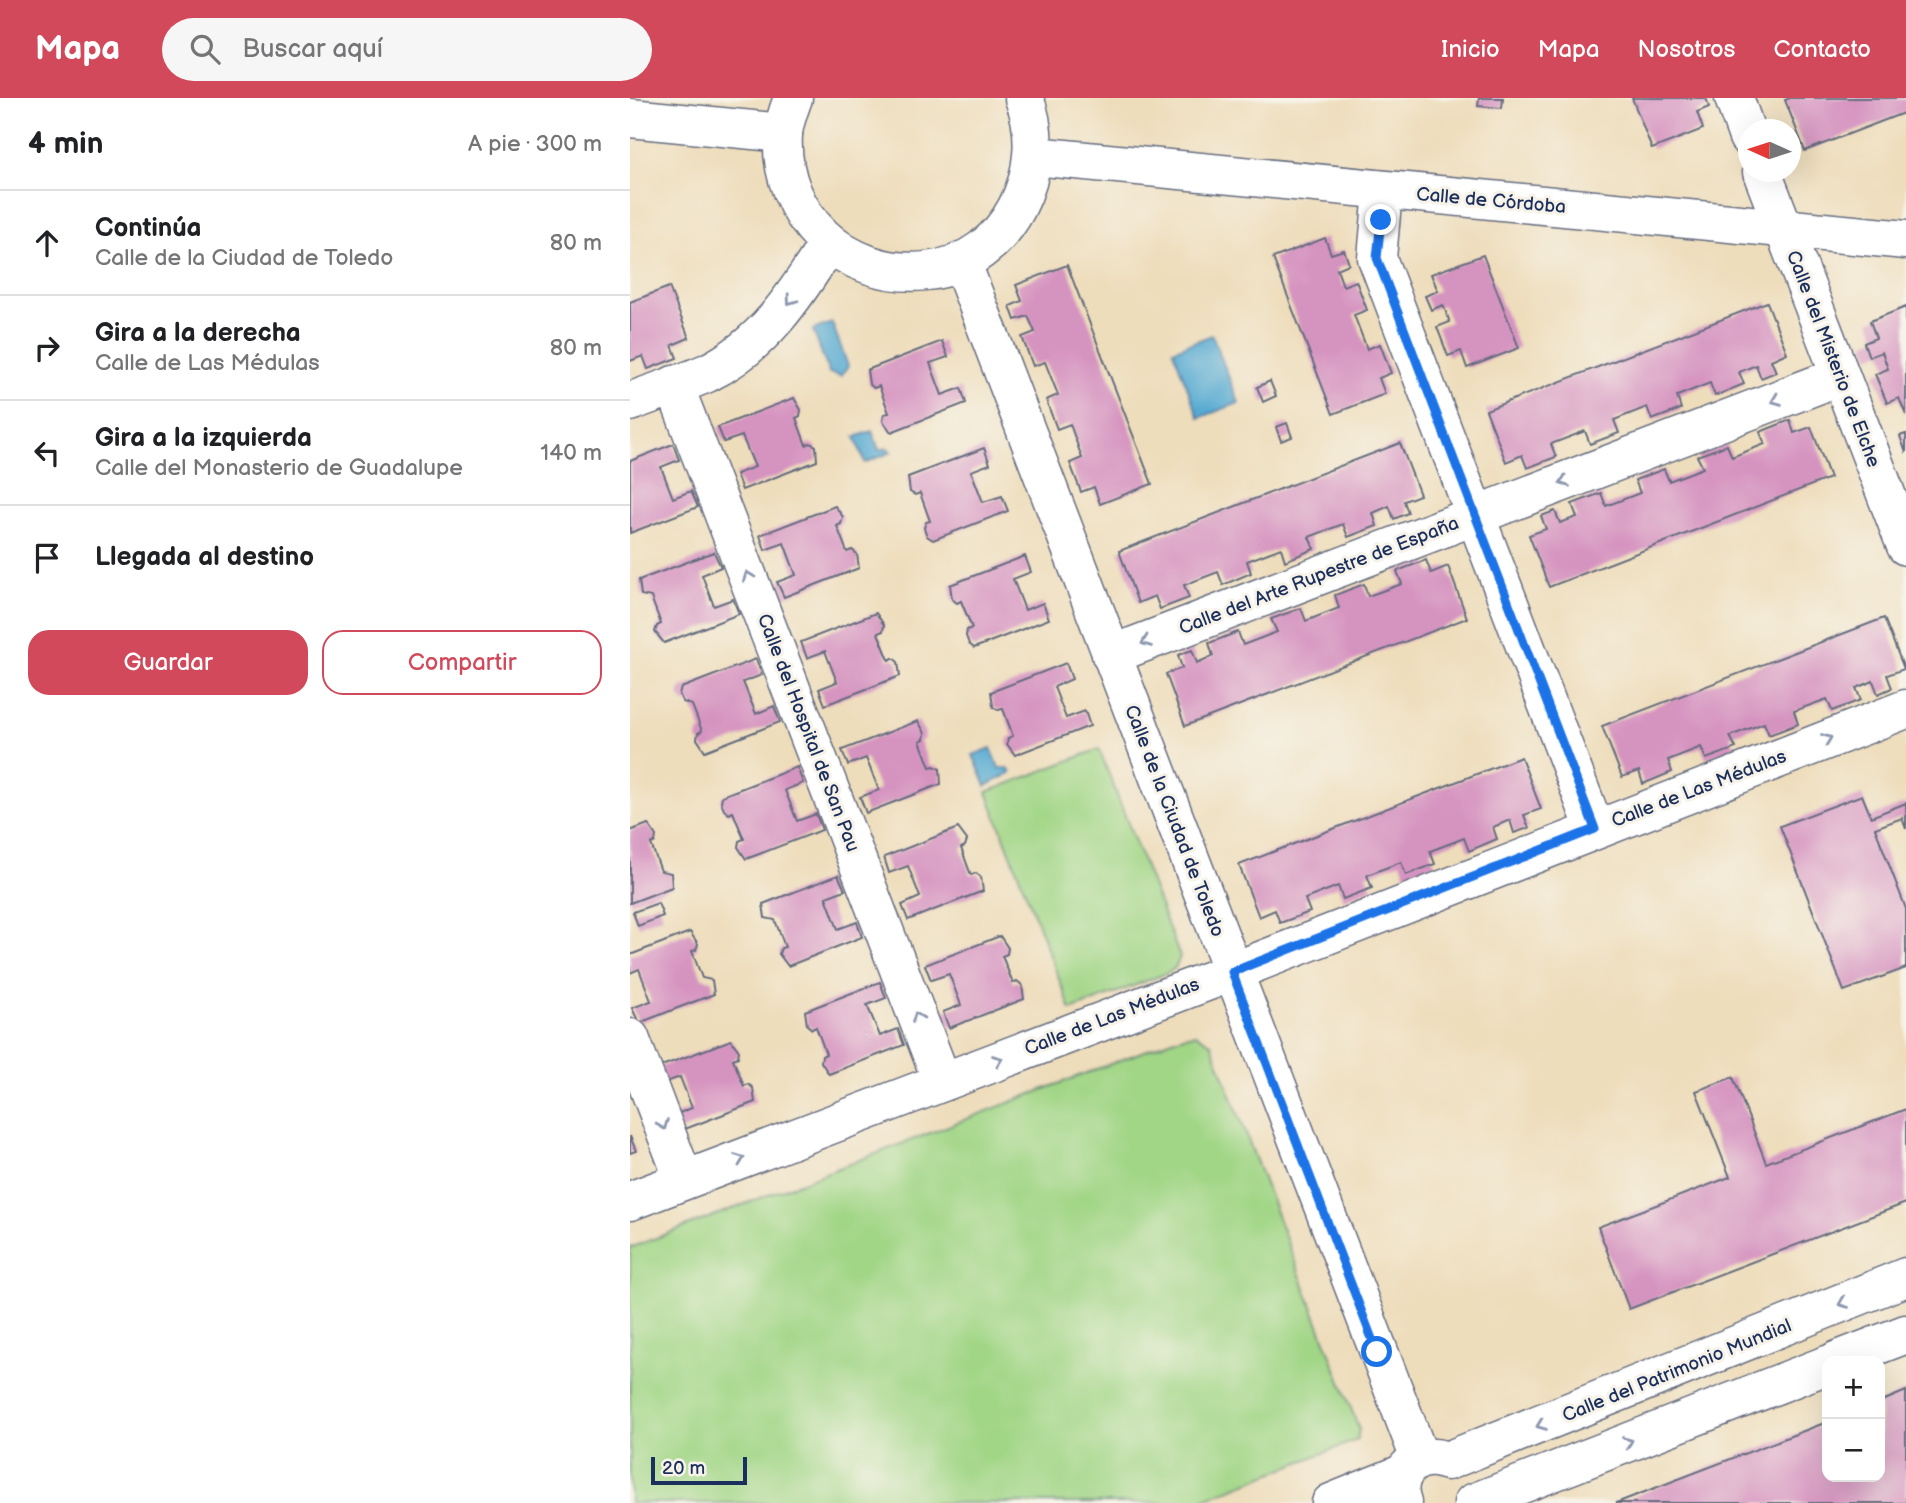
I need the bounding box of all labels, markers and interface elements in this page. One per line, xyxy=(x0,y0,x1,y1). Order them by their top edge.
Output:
search box xyxy=(162,18,652,81)
text: Mapa xyxy=(35,29,120,69)
icon: search xyxy=(186,30,224,68)
text: Buscar aquí xyxy=(242,34,383,65)
text: Inicio xyxy=(1441,35,1500,64)
text: Mapa xyxy=(1538,35,1600,64)
text: Nosotros xyxy=(1638,35,1735,64)
text: Contacto xyxy=(1773,35,1871,64)
north arrow xyxy=(1738,119,1801,182)
text: 4 min xyxy=(28,126,103,162)
text: A pie · 300 m xyxy=(468,130,602,158)
street label: Calle de Córdoba xyxy=(1415,183,1567,219)
route end xyxy=(1365,204,1396,235)
text: Continúa xyxy=(95,213,202,244)
icon: ahead xyxy=(28,224,66,262)
text: 80 m xyxy=(550,229,602,257)
text: Calle de la Ciudad de Toledo xyxy=(95,244,393,272)
street label: Calle del Misterio de Elche xyxy=(1781,247,1885,471)
one-way arrow xyxy=(786,293,799,305)
text: Gira a la derecha xyxy=(95,318,301,349)
icon: right xyxy=(28,329,66,367)
text: 80 m xyxy=(550,334,602,362)
text: Calle de Las Médulas xyxy=(95,349,320,377)
one-way arrow xyxy=(1771,392,1783,406)
text: Gira a la izquierda xyxy=(95,423,312,454)
icon: left xyxy=(28,434,66,472)
text: 140 m xyxy=(540,439,602,467)
text: Calle del Monasterio de Guadalupe xyxy=(95,454,463,482)
one-way arrow xyxy=(1559,474,1571,488)
street label: Calle del Arte Rupestre de España xyxy=(1176,512,1462,640)
icon: arrive xyxy=(28,539,66,577)
text: Llegada al destino xyxy=(95,542,314,573)
one-way arrow xyxy=(742,571,756,583)
street label: Calle del Hospital de San Pau xyxy=(752,611,864,855)
button: Guardar xyxy=(28,630,308,695)
button: Compartir xyxy=(322,630,602,695)
one-way arrow xyxy=(1140,634,1152,648)
street label: Calle de la Ciudad de Toledo xyxy=(1119,702,1229,940)
one-way arrow xyxy=(1820,734,1832,748)
street label: Calle de Las Médulas xyxy=(1608,745,1790,833)
street label: Calle de Las Médulas xyxy=(1021,973,1203,1061)
one-way arrow xyxy=(912,1012,926,1024)
one-way arrow xyxy=(991,1054,1003,1068)
one-way arrow xyxy=(655,1118,669,1130)
one-way arrow xyxy=(733,1153,745,1167)
one-way arrow xyxy=(1837,1295,1850,1309)
street label: Calle del Patrimonio Mundial xyxy=(1559,1314,1795,1428)
route start xyxy=(1361,1336,1392,1367)
map controls xyxy=(1822,1356,1885,1482)
button: + xyxy=(1822,1356,1885,1419)
one-way arrow xyxy=(1536,1417,1548,1431)
button: − xyxy=(1822,1419,1885,1482)
one-way arrow xyxy=(1621,1437,1633,1451)
scale bar xyxy=(651,1454,747,1486)
text: 20 m xyxy=(662,1457,705,1480)

